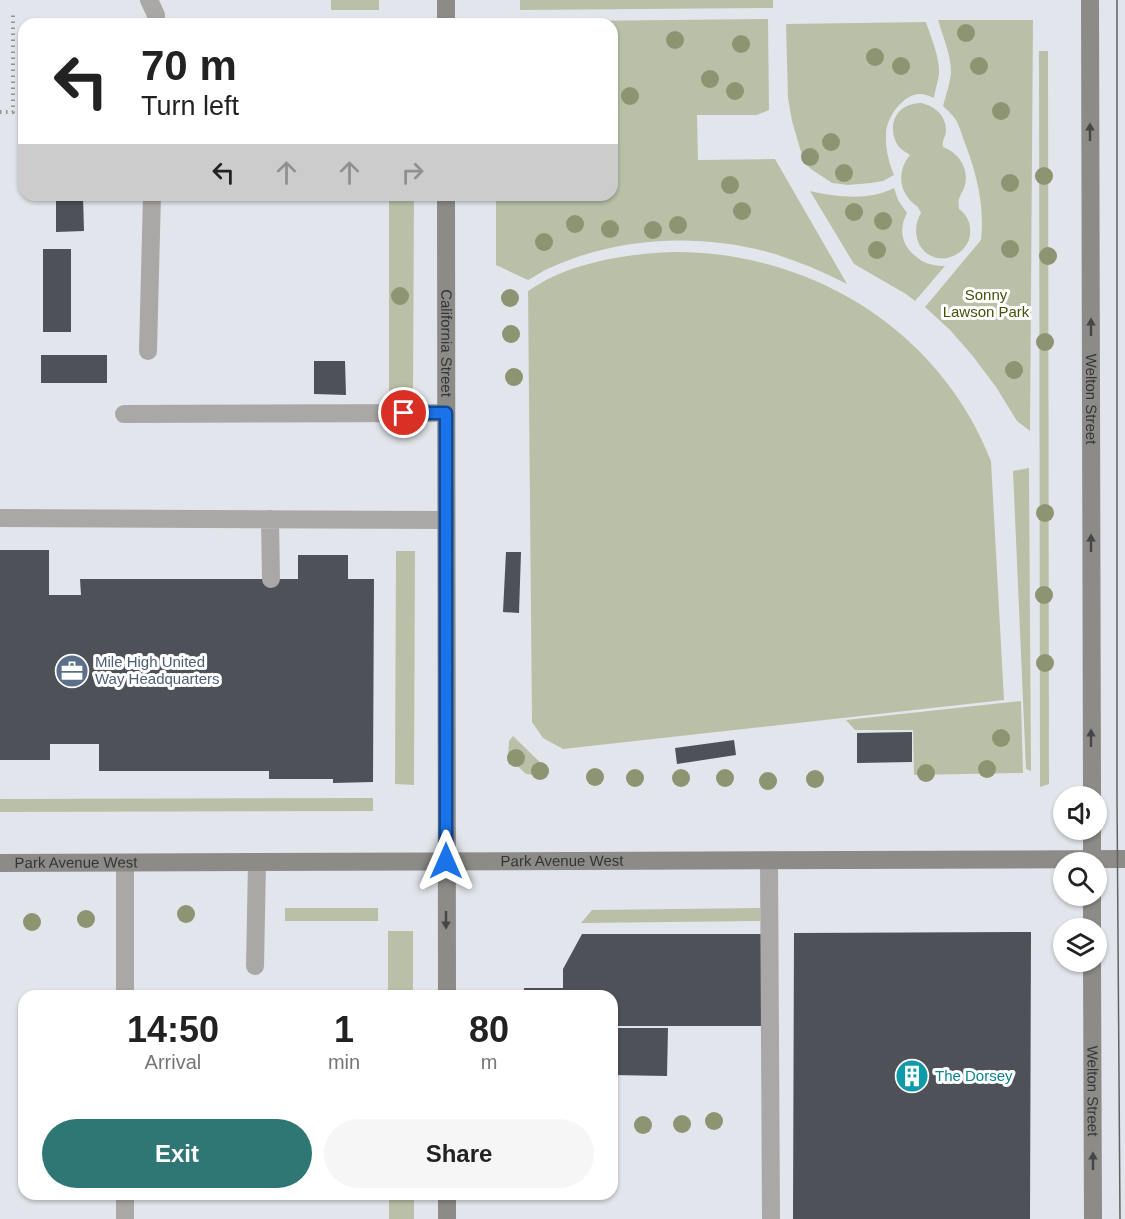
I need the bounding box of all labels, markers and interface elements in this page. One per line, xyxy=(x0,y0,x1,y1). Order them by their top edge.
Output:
icon: left xyxy=(42,42,120,120)
text: 70 m xyxy=(141,42,237,89)
text: Turn left xyxy=(141,91,239,121)
one-way arrow xyxy=(1085,123,1095,142)
icon: left xyxy=(207,156,240,189)
icon: ahead xyxy=(270,156,303,189)
icon: ahead xyxy=(333,156,366,189)
icon: right xyxy=(396,156,429,189)
park label: Sonny Lawson Park xyxy=(943,286,1030,320)
street label: California Street xyxy=(438,289,455,398)
one-way arrow xyxy=(1086,318,1096,337)
street label: Welton Street xyxy=(1083,354,1100,445)
pin xyxy=(378,387,429,438)
icon: arrive xyxy=(387,396,420,429)
one-way arrow xyxy=(1086,534,1096,553)
office icon: Mile High United Way Headquarters xyxy=(54,653,90,689)
place label: Mile High United Way Headquarters xyxy=(95,653,220,687)
one-way arrow xyxy=(1087,729,1096,748)
map controls xyxy=(1053,786,1107,972)
button: sound xyxy=(1053,786,1107,840)
position arrow xyxy=(414,829,478,893)
street label: Park Avenue West xyxy=(501,852,624,869)
button: search xyxy=(1053,852,1107,906)
street label: Park Avenue West xyxy=(15,854,138,871)
one-way arrow xyxy=(441,910,451,929)
button: layers xyxy=(1053,918,1107,972)
text: 14:50 xyxy=(127,1009,219,1050)
text: 1 xyxy=(334,1009,354,1050)
text: 80 xyxy=(469,1009,509,1050)
street label: Welton Street xyxy=(1084,1046,1102,1137)
text: Arrival xyxy=(145,1051,201,1073)
text: min xyxy=(328,1051,360,1073)
text: m xyxy=(481,1051,497,1073)
building icon: The Dorsey xyxy=(894,1058,930,1094)
place label: The Dorsey xyxy=(935,1067,1013,1084)
button: Exit xyxy=(42,1119,312,1188)
button: Share xyxy=(324,1119,594,1188)
one-way arrow xyxy=(1088,1151,1098,1170)

